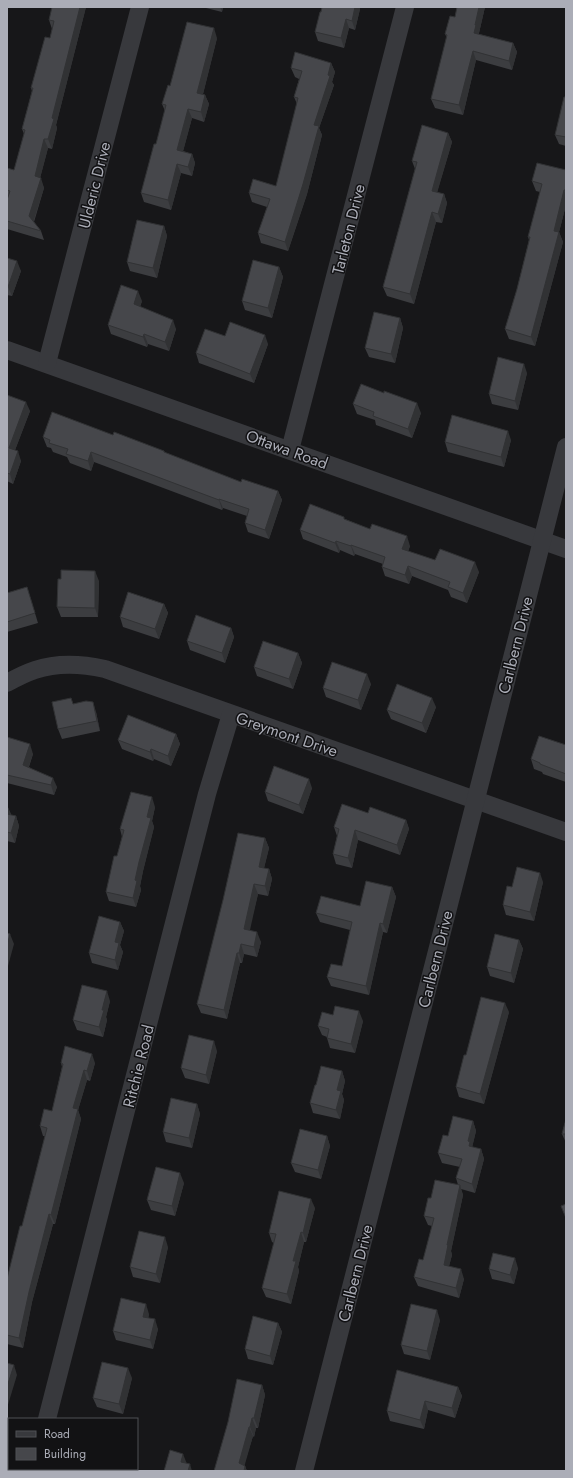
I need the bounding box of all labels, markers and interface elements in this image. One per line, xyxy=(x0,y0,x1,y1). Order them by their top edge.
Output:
street label: Ulderic Drive xyxy=(73,139,116,231)
street label: Tarleton Drive xyxy=(326,182,371,277)
street label: Ottawa Road xyxy=(243,424,331,475)
street label: Carlbern Drive xyxy=(492,594,539,696)
street label: Greymont Drive xyxy=(233,706,341,763)
street label: Carlbern Drive xyxy=(412,908,459,1010)
street label: Ritchie Road xyxy=(117,1022,160,1110)
street label: Carlbern Drive xyxy=(332,1222,379,1324)
legend xyxy=(8,1418,138,1470)
text: Road xyxy=(44,1425,70,1443)
text: Building xyxy=(44,1445,86,1463)

